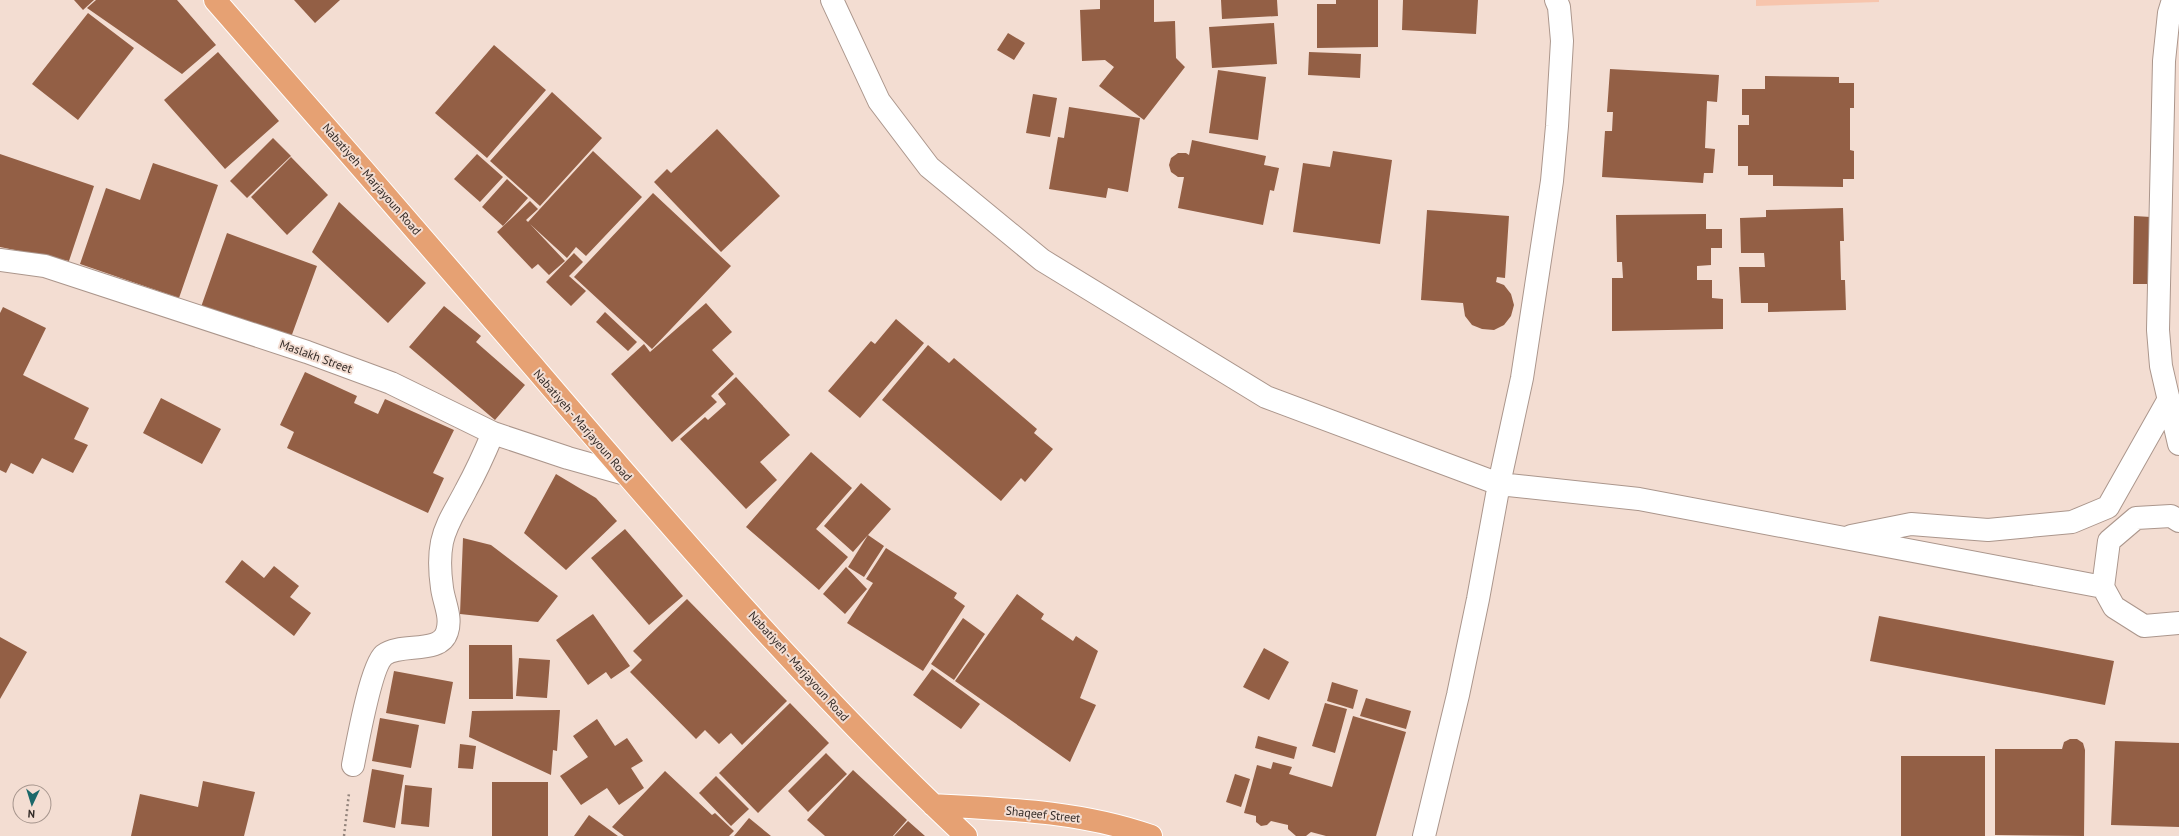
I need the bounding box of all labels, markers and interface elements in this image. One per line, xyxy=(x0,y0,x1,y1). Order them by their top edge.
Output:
street label: Nabatiyeh - Marjayoun Road xyxy=(319,120,425,238)
street label: Maslakh Street xyxy=(278,336,354,376)
street label: Nabatiyeh - Marjayoun Road xyxy=(530,366,636,484)
street label: Nabatiyeh - Marjayoun Road xyxy=(746,608,852,724)
north arrow xyxy=(12,784,52,824)
street label: Shaqeef Street xyxy=(1005,803,1081,825)
text: N xyxy=(27,807,35,821)

